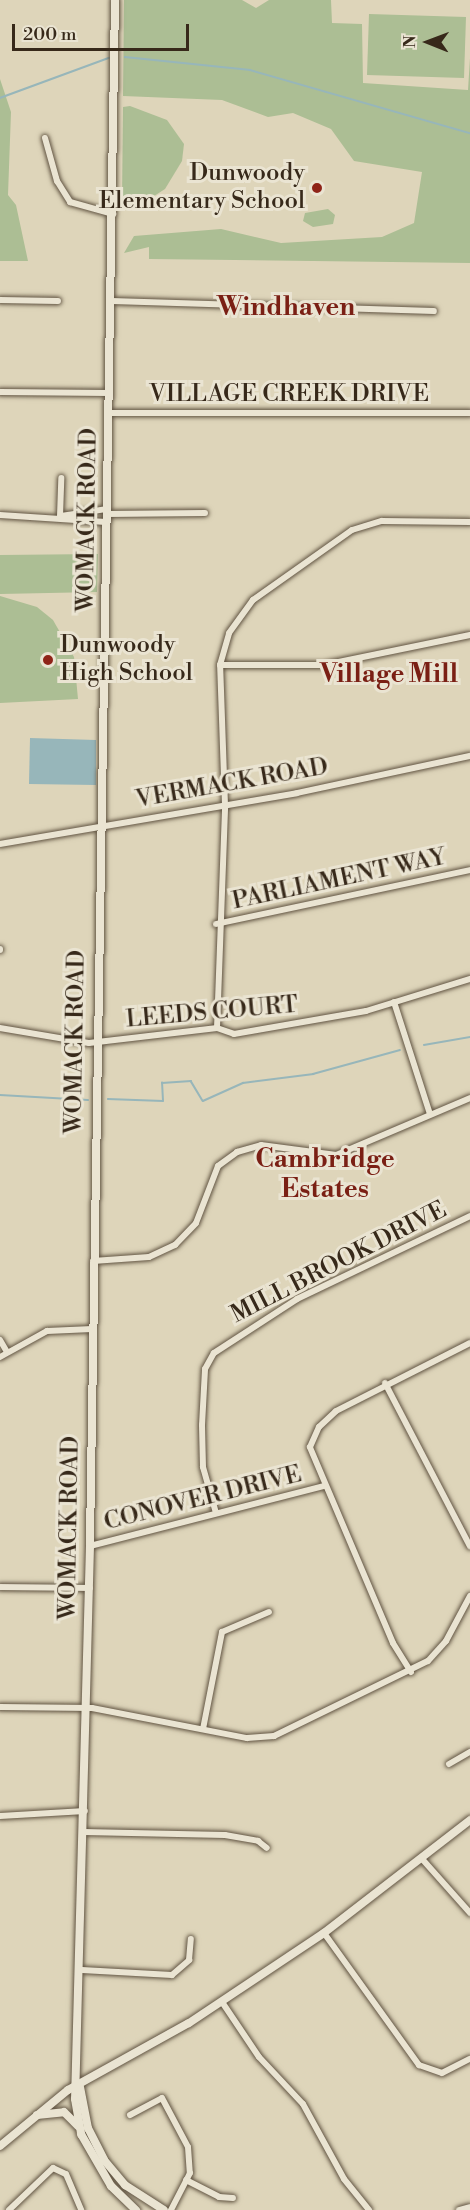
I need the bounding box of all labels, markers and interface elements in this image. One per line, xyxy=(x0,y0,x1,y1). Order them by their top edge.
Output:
scale bar xyxy=(15,12,192,50)
north arrow xyxy=(398,12,458,72)
text: 200 m xyxy=(23,23,77,46)
text: N xyxy=(400,35,420,48)
place label: Dunwoody Elementary School xyxy=(99,160,305,216)
marker: Dunwoody Elementary School xyxy=(310,181,324,195)
district label: Windhaven xyxy=(217,292,355,324)
street label: VILLAGE CREEK DRIVE xyxy=(149,381,429,409)
street label: WOMACK ROAD xyxy=(72,428,104,612)
place label: Dunwoody High School xyxy=(60,632,193,688)
marker: Dunwoody High School xyxy=(41,653,55,667)
district label: Village Mill xyxy=(320,659,458,691)
street label: VERMACK ROAD xyxy=(133,753,331,815)
street label: PARLIAMENT WAY xyxy=(230,843,448,917)
street label: WOMACK ROAD xyxy=(60,950,92,1134)
street label: LEEDS COURT xyxy=(125,991,299,1035)
district label: Cambridge Estates xyxy=(255,1144,395,1206)
street label: MILL BROOK DRIVE xyxy=(226,1196,452,1330)
street label: WOMACK ROAD xyxy=(54,1436,86,1620)
street label: CONOVER DRIVE xyxy=(101,1461,305,1537)

